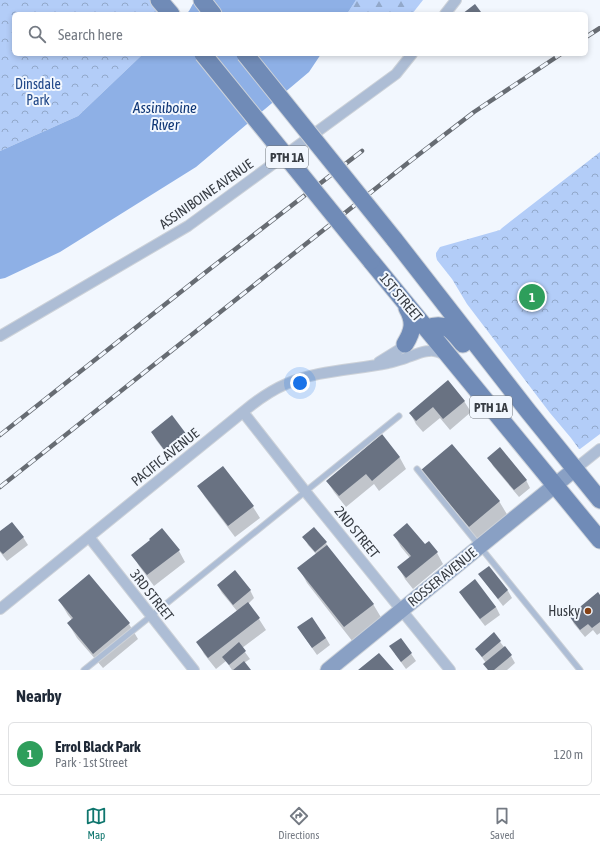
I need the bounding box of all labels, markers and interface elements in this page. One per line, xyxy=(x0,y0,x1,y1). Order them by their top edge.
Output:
search box xyxy=(12,12,588,56)
icon: search xyxy=(26,23,48,45)
text: Search here xyxy=(58,26,123,43)
park label: Dinsdale Park xyxy=(15,76,61,108)
water label: Assiniboine River xyxy=(132,99,197,133)
road number: PTH 1A xyxy=(266,146,308,168)
street label: ASSINIBOINE AVENUE xyxy=(156,156,256,232)
street label: 1ST STREET xyxy=(376,270,426,324)
pin: 1 xyxy=(519,282,545,312)
your location xyxy=(290,373,310,393)
road number: PTH 1A xyxy=(470,396,512,418)
street label: PACIFIC AVENUE xyxy=(128,425,202,489)
street label: 2ND STREET xyxy=(331,503,383,561)
street label: ROSSER AVENUE xyxy=(404,544,480,610)
street label: 3RD STREET xyxy=(127,566,177,624)
place label: Husky xyxy=(548,603,580,619)
marker: Husky xyxy=(583,606,593,616)
text: Nearby xyxy=(16,686,62,706)
text: Errol Black Park xyxy=(55,738,141,755)
text: 1 xyxy=(27,747,33,762)
text: 120 m xyxy=(554,747,583,762)
text: Park · 1st Street xyxy=(55,755,128,770)
tab: Map xyxy=(85,805,107,841)
tab: Directions xyxy=(278,805,319,841)
tab: Saved xyxy=(490,805,515,841)

